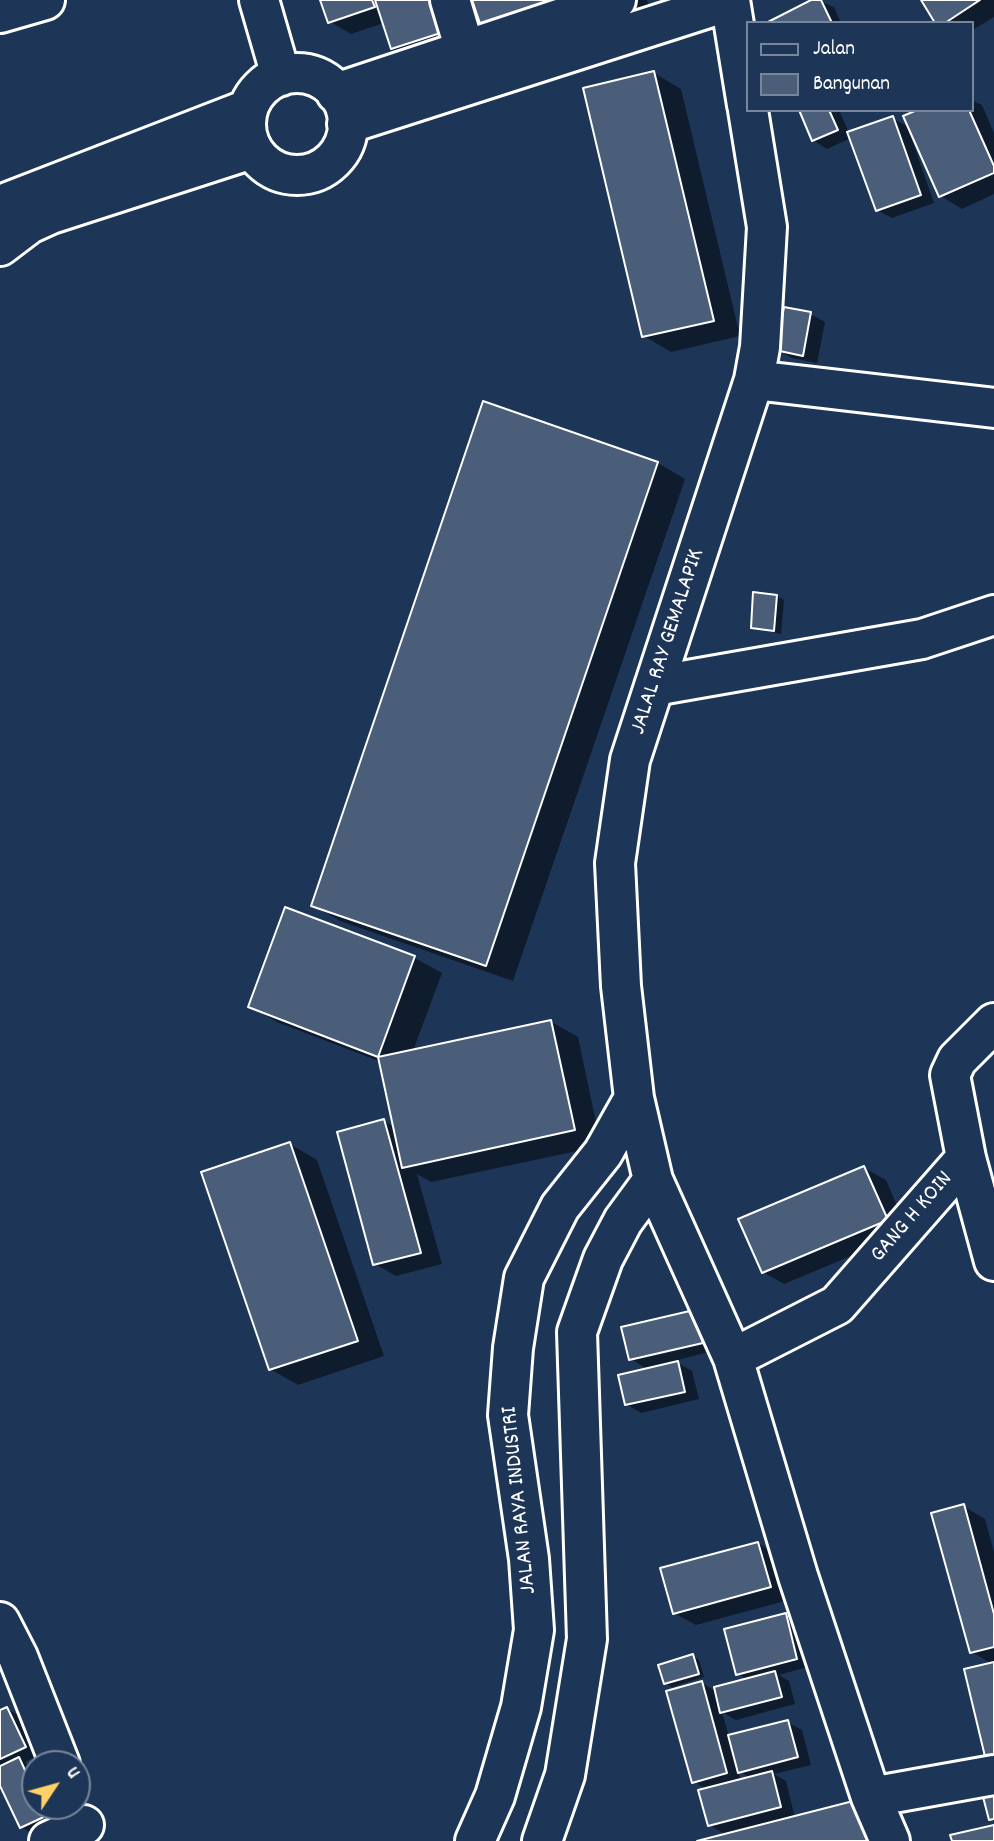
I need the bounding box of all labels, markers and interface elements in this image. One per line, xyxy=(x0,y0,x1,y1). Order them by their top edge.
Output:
legend xyxy=(746,21,973,112)
text: Jalan xyxy=(813,35,855,65)
text: Bangunan xyxy=(813,70,890,100)
street label: JALAL RAY GEMALAPIK xyxy=(626,546,712,738)
street label: GANG H KOIN xyxy=(866,1167,960,1269)
street label: JALAN RAYA INDUSTRI xyxy=(497,1405,545,1595)
north arrow xyxy=(21,1750,91,1820)
text: U xyxy=(58,1762,85,1785)

